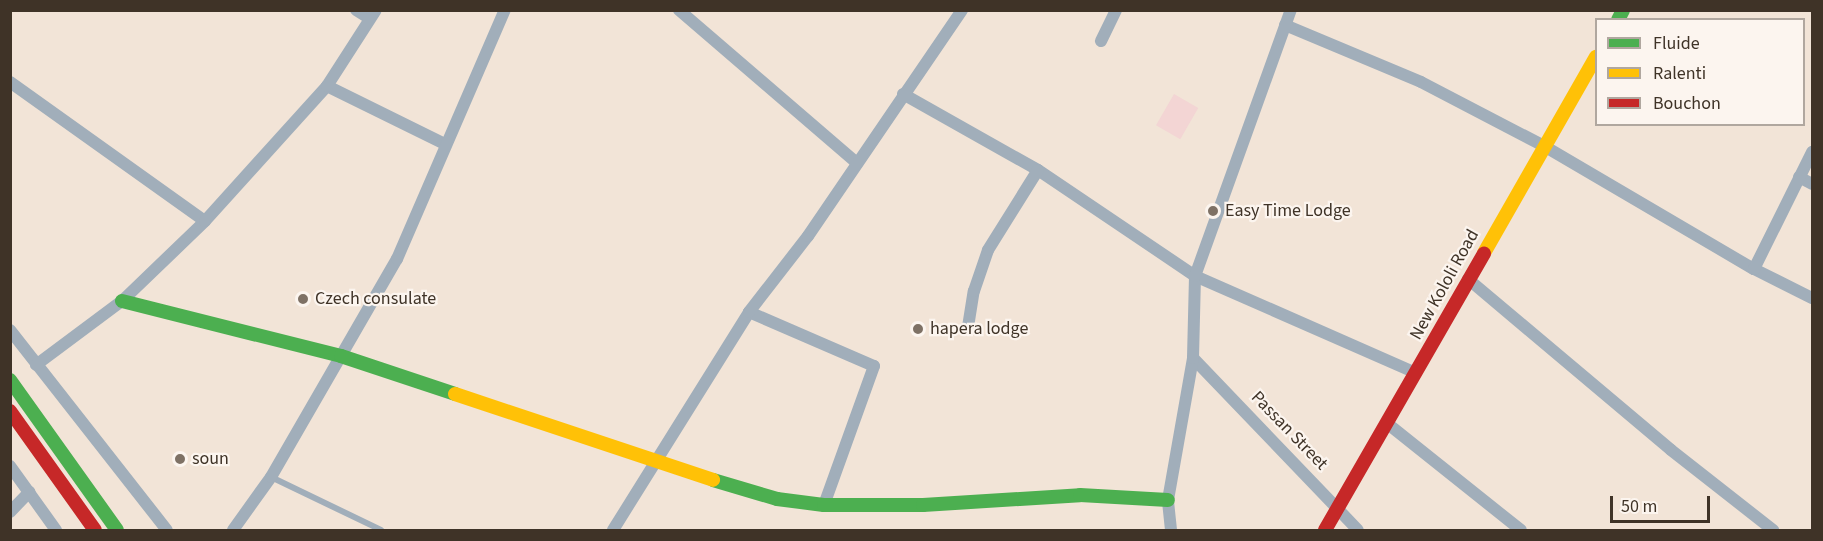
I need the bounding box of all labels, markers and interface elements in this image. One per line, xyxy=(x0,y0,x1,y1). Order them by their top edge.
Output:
legend xyxy=(1595,18,1805,126)
text: Fluide xyxy=(1653,31,1700,56)
text: Ralenti xyxy=(1653,61,1706,86)
text: Bouchon xyxy=(1653,91,1721,116)
place label: Easy Time Lodge xyxy=(1225,200,1351,222)
marker: Easy Time Lodge xyxy=(1206,204,1220,218)
street label: New Kololi Road xyxy=(1406,226,1484,344)
place label: Czech consulate xyxy=(315,288,436,310)
marker: Czech consulate xyxy=(296,292,310,306)
place label: hapera lodge xyxy=(930,318,1028,340)
marker: hapera lodge xyxy=(911,322,925,336)
street label: Passan Street xyxy=(1246,387,1332,475)
place label: soun xyxy=(192,448,229,470)
marker: soun xyxy=(173,452,187,466)
scale bar xyxy=(1613,484,1714,522)
text: 50 m xyxy=(1621,494,1657,519)

